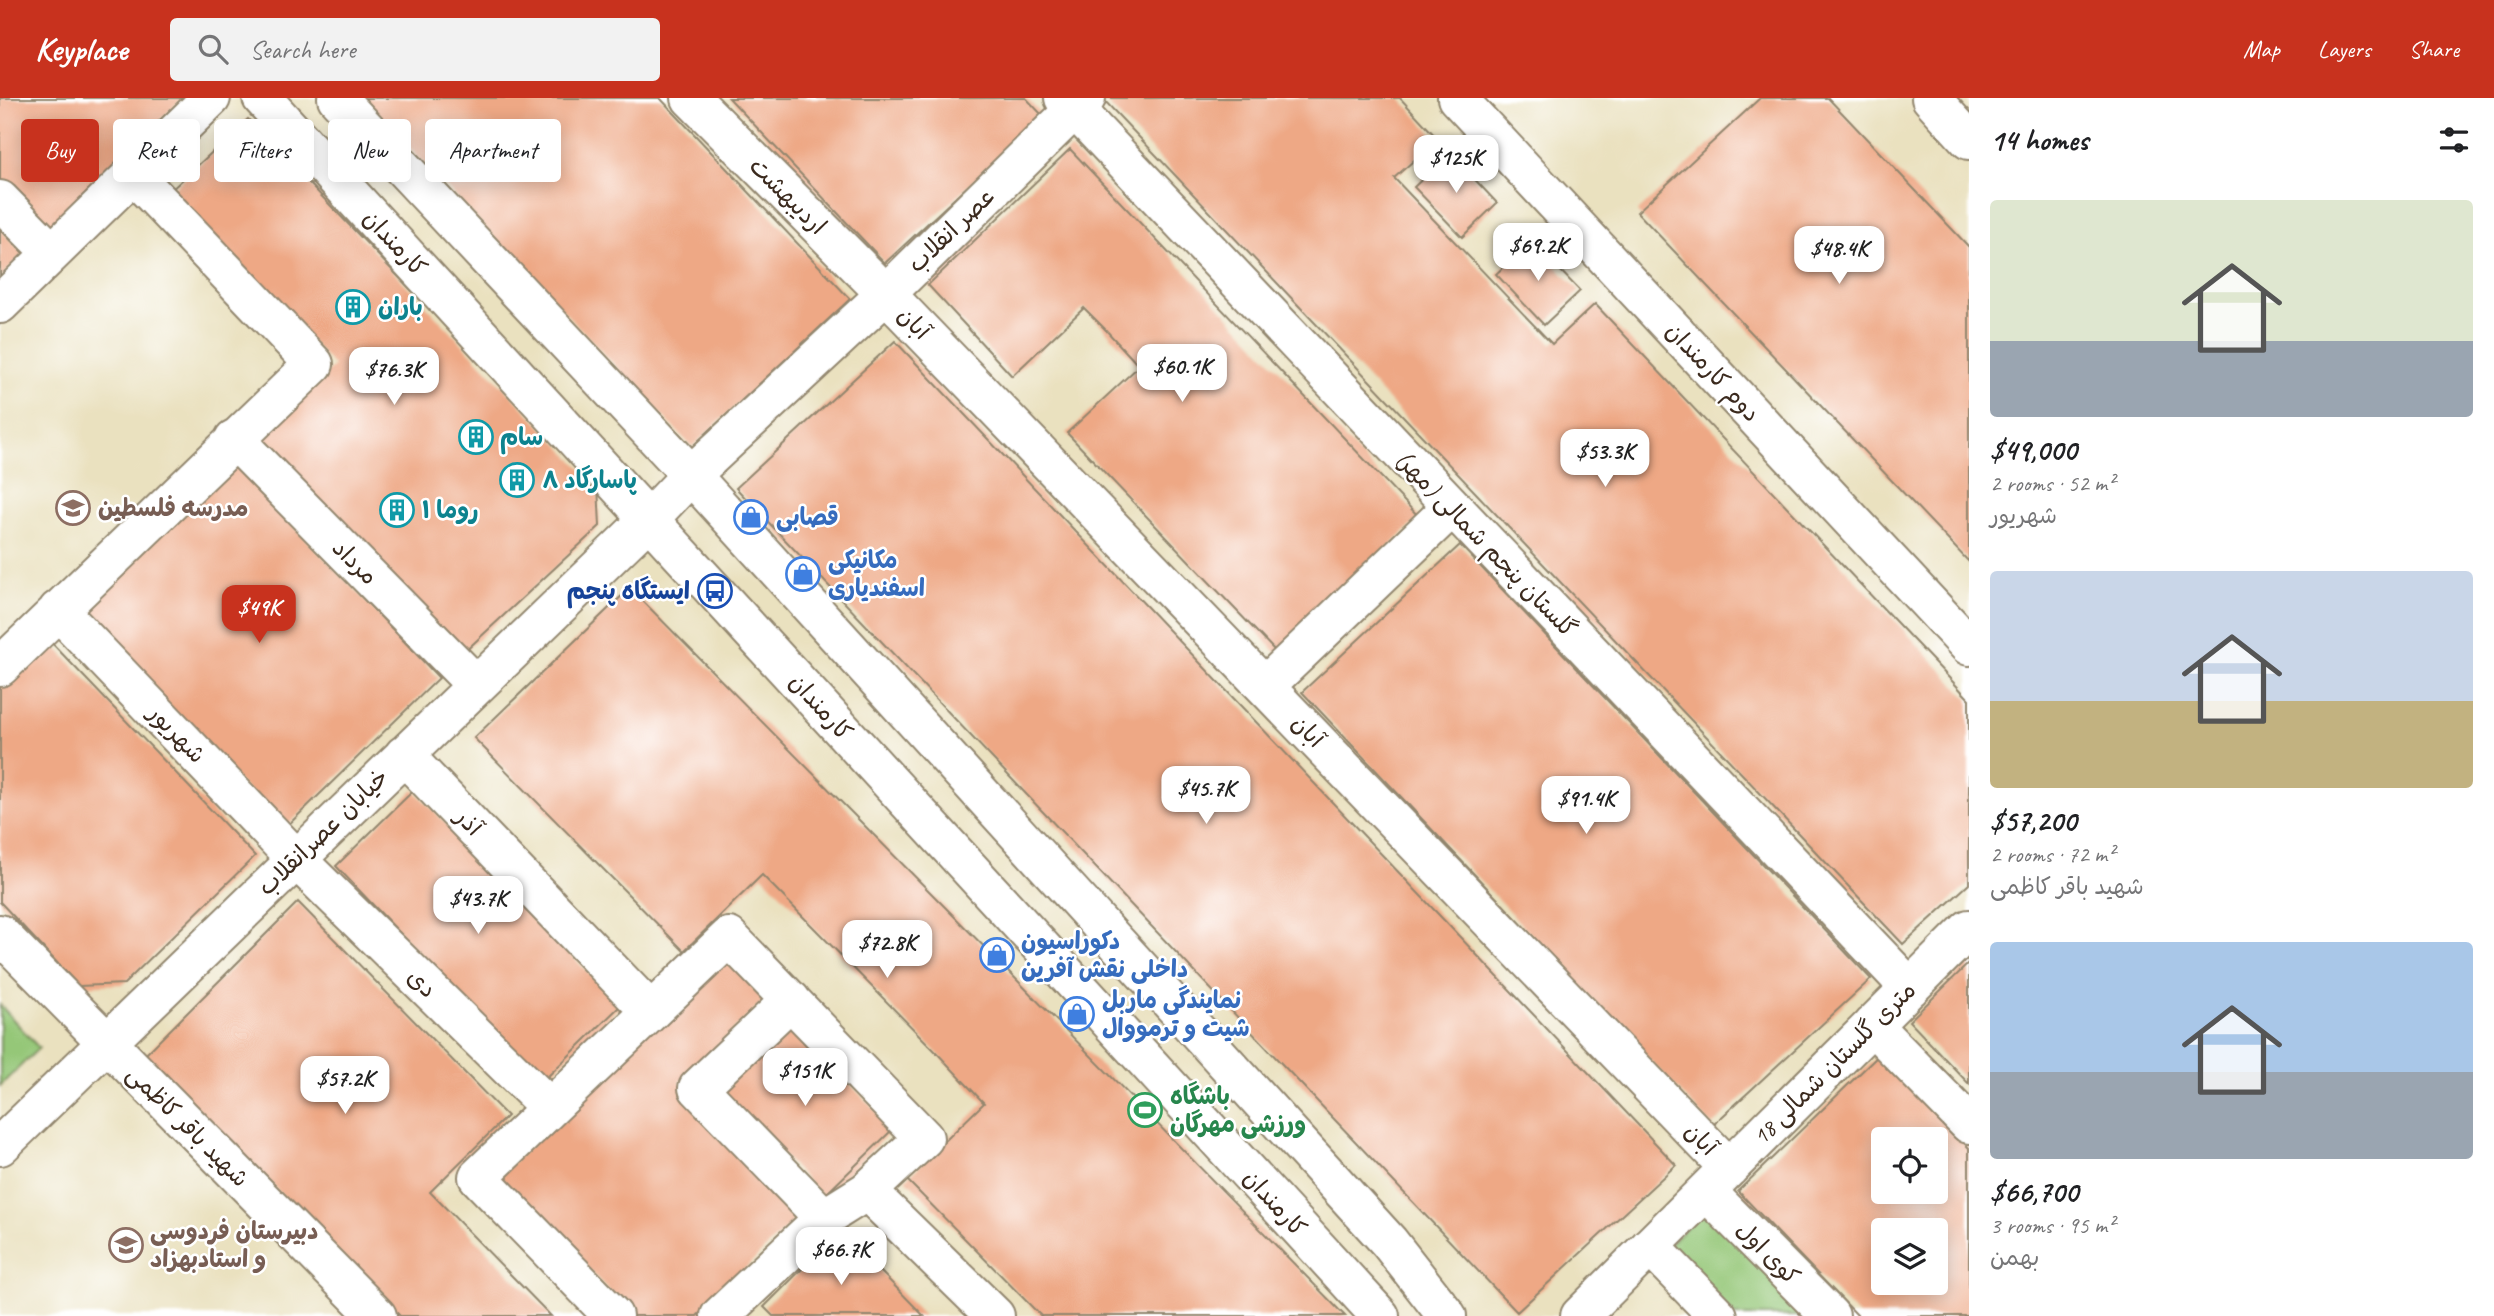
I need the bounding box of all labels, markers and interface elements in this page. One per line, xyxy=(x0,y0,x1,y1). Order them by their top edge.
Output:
search box xyxy=(170,18,660,81)
text: Keyplace xyxy=(35,28,128,70)
icon: search xyxy=(194,30,232,68)
text: Search here xyxy=(250,33,356,66)
text: Map xyxy=(2243,34,2280,64)
text: Layers xyxy=(2318,34,2371,64)
text: Share xyxy=(2409,34,2459,64)
chip: Buy xyxy=(21,119,99,182)
chip: Rent xyxy=(113,119,200,182)
chip: Filters xyxy=(214,119,314,182)
chip: New xyxy=(328,119,411,182)
chip: Apartment xyxy=(425,119,561,182)
text: 14 homes xyxy=(1990,121,2088,159)
icon: filters xyxy=(2435,121,2473,159)
pin: $125K xyxy=(1407,136,1505,195)
text: $125K xyxy=(1430,143,1482,172)
street label: اردیبهشت xyxy=(743,151,833,241)
street label: عصر انقلاب xyxy=(901,181,1001,279)
street label: کارمندان xyxy=(357,203,433,283)
pin: $69.2K xyxy=(1481,223,1595,283)
pin: $48.4K xyxy=(1782,226,1896,286)
text: $69.2K xyxy=(1509,231,1567,260)
text: $48.4K xyxy=(1810,234,1868,263)
icon: home xyxy=(2169,245,2295,371)
building icon: باران xyxy=(334,288,372,326)
place label: باران xyxy=(378,292,423,322)
street label: آبان xyxy=(891,300,938,347)
street label: دوم کارمندان xyxy=(1656,316,1767,431)
pin: $60.1K xyxy=(1125,344,1239,404)
pin: $76.3K xyxy=(337,348,451,407)
text: $60.1K xyxy=(1153,352,1211,381)
text: $76.3K xyxy=(365,355,423,384)
building icon: سام xyxy=(457,418,495,456)
place label: سام xyxy=(500,422,543,455)
pin: $53.3K xyxy=(1548,430,1662,489)
text: $49,000 xyxy=(1990,431,2077,469)
text: $53.3K xyxy=(1576,437,1634,466)
street label: گلستان پنجم شمالی (مهر) xyxy=(1387,444,1583,646)
building icon: پاسارگاد ۸ xyxy=(498,461,536,499)
place label: پاسارگاد ۸ xyxy=(542,465,637,495)
text: 2 rooms · 52 m² xyxy=(1990,469,2114,498)
school or university icon: مدرسه فلسطین xyxy=(54,489,92,527)
building icon: روما ۱ xyxy=(378,491,416,529)
place label: مدرسه فلسطین xyxy=(98,493,249,523)
place label: روما ۱ xyxy=(422,495,479,525)
shop icon: قصابی xyxy=(732,498,770,536)
text: شهریور xyxy=(1990,501,2057,530)
place label: قصابی xyxy=(776,502,839,532)
street label: مرداد xyxy=(326,533,384,591)
place label: مکانیکی اسفندیاری xyxy=(828,545,925,603)
shop icon: مکانیکی اسفندیاری xyxy=(784,555,822,593)
bus stop icon: ایستگاه پنجم xyxy=(696,572,734,610)
place label: ایستگاه پنجم xyxy=(567,576,690,609)
pin: $49K xyxy=(218,586,300,645)
text: $49K xyxy=(238,593,280,622)
icon: home xyxy=(2169,616,2295,742)
street label: کارمندان xyxy=(783,667,859,747)
street label: شهریور xyxy=(141,697,212,770)
street label: آبان xyxy=(1285,708,1332,755)
street label: خیابان عصرانقلاب xyxy=(251,762,395,902)
pin: $45.7K xyxy=(1149,766,1263,826)
text: $45.7K xyxy=(1177,774,1235,803)
pin: $91.4K xyxy=(1529,776,1643,836)
text: $91.4K xyxy=(1557,784,1615,813)
street label: آذر xyxy=(448,801,490,843)
text: $57,200 xyxy=(1990,802,2076,840)
text: 2 rooms · 72 m² xyxy=(1990,840,2114,869)
text: شهید باقر کاظمی xyxy=(1990,872,2144,901)
pin: $43.7K xyxy=(421,876,535,936)
text: $43.7K xyxy=(449,884,507,913)
pin: $72.8K xyxy=(830,920,944,980)
place label: دکوراسیون داخلی نقش آفرین xyxy=(1021,926,1188,984)
text: $72.8K xyxy=(858,928,916,957)
shop icon: دکوراسیون داخلی نقش آفرین xyxy=(978,936,1016,974)
street label: دی xyxy=(401,962,443,1004)
street label: 18 متری گلستان شمالی xyxy=(1746,975,1922,1151)
place label: نمایندگی ماربل شیت و ترمووال xyxy=(1102,985,1250,1044)
icon: home xyxy=(2169,987,2295,1113)
shop icon: نمایندگی ماربل شیت و ترمووال xyxy=(1058,995,1096,1033)
pin: $151K xyxy=(756,1048,854,1108)
pin: $57.2K xyxy=(288,1056,402,1116)
text: $151K xyxy=(779,1056,831,1085)
street label: شهید باقر کاظمی xyxy=(121,1059,255,1193)
text: $57.2K xyxy=(316,1064,374,1093)
place label: باشگاه ورزشی مهرگان xyxy=(1170,1081,1306,1139)
sports icon: باشگاه ورزشی مهرگان xyxy=(1126,1091,1164,1129)
street label: آبان xyxy=(1678,1116,1725,1163)
map controls xyxy=(1871,1127,1948,1295)
button: locate xyxy=(1871,1127,1948,1204)
street label: کارمندان xyxy=(1237,1163,1313,1243)
text: $66,700 xyxy=(1990,1173,2078,1211)
text: 3 rooms · 95 m² xyxy=(1990,1211,2114,1240)
street label: کوی اول xyxy=(1730,1215,1806,1291)
place label: دبیرستان فردوسی و استادبهزاد xyxy=(150,1216,318,1274)
button: layers xyxy=(1871,1218,1948,1295)
school or university icon: دبیرستان فردوسی و استادبهزاد xyxy=(107,1226,145,1264)
pin: $66.7K xyxy=(784,1228,898,1287)
text: $66.7K xyxy=(812,1235,870,1264)
text: بهمن xyxy=(1990,1243,2040,1272)

